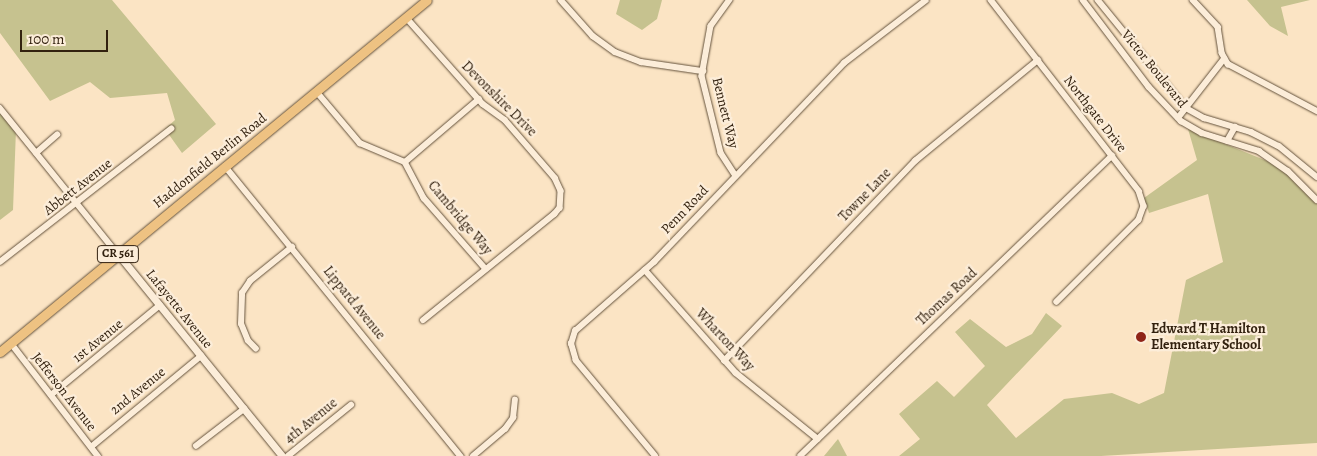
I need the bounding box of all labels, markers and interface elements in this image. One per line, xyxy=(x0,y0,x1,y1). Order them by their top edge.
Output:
scale bar xyxy=(22,20,110,52)
street label: Victor Boulevard xyxy=(1117,27,1191,111)
text: 100 m xyxy=(28,29,65,49)
street label: Devonshire Drive xyxy=(458,58,540,140)
street label: Northgate Drive xyxy=(1060,72,1130,156)
street label: Bennett Way xyxy=(708,76,742,150)
street label: Haddonfield Berlin Road xyxy=(150,110,270,212)
street label: Abbett Avenue xyxy=(40,155,116,219)
street label: Towne Lane xyxy=(835,165,895,225)
street label: Cambridge Way xyxy=(424,178,496,258)
street label: Penn Road xyxy=(658,182,712,238)
road number: CR 561 xyxy=(97,244,139,264)
street label: Lippard Avenue xyxy=(319,263,389,343)
street label: Thomas Road xyxy=(913,265,981,329)
street label: Lafayette Avenue xyxy=(142,266,216,352)
street label: Wharton Way xyxy=(692,305,758,375)
street label: 1st Avenue xyxy=(70,316,126,366)
place label: Edward T Hamilton Elementary School xyxy=(1151,321,1266,354)
marker: Edward T Hamilton Elementary School xyxy=(1135,331,1147,343)
street label: Jefferson Avenue xyxy=(28,349,100,435)
street label: 2nd Avenue xyxy=(107,364,169,418)
street label: 4th Avenue xyxy=(281,395,341,447)

